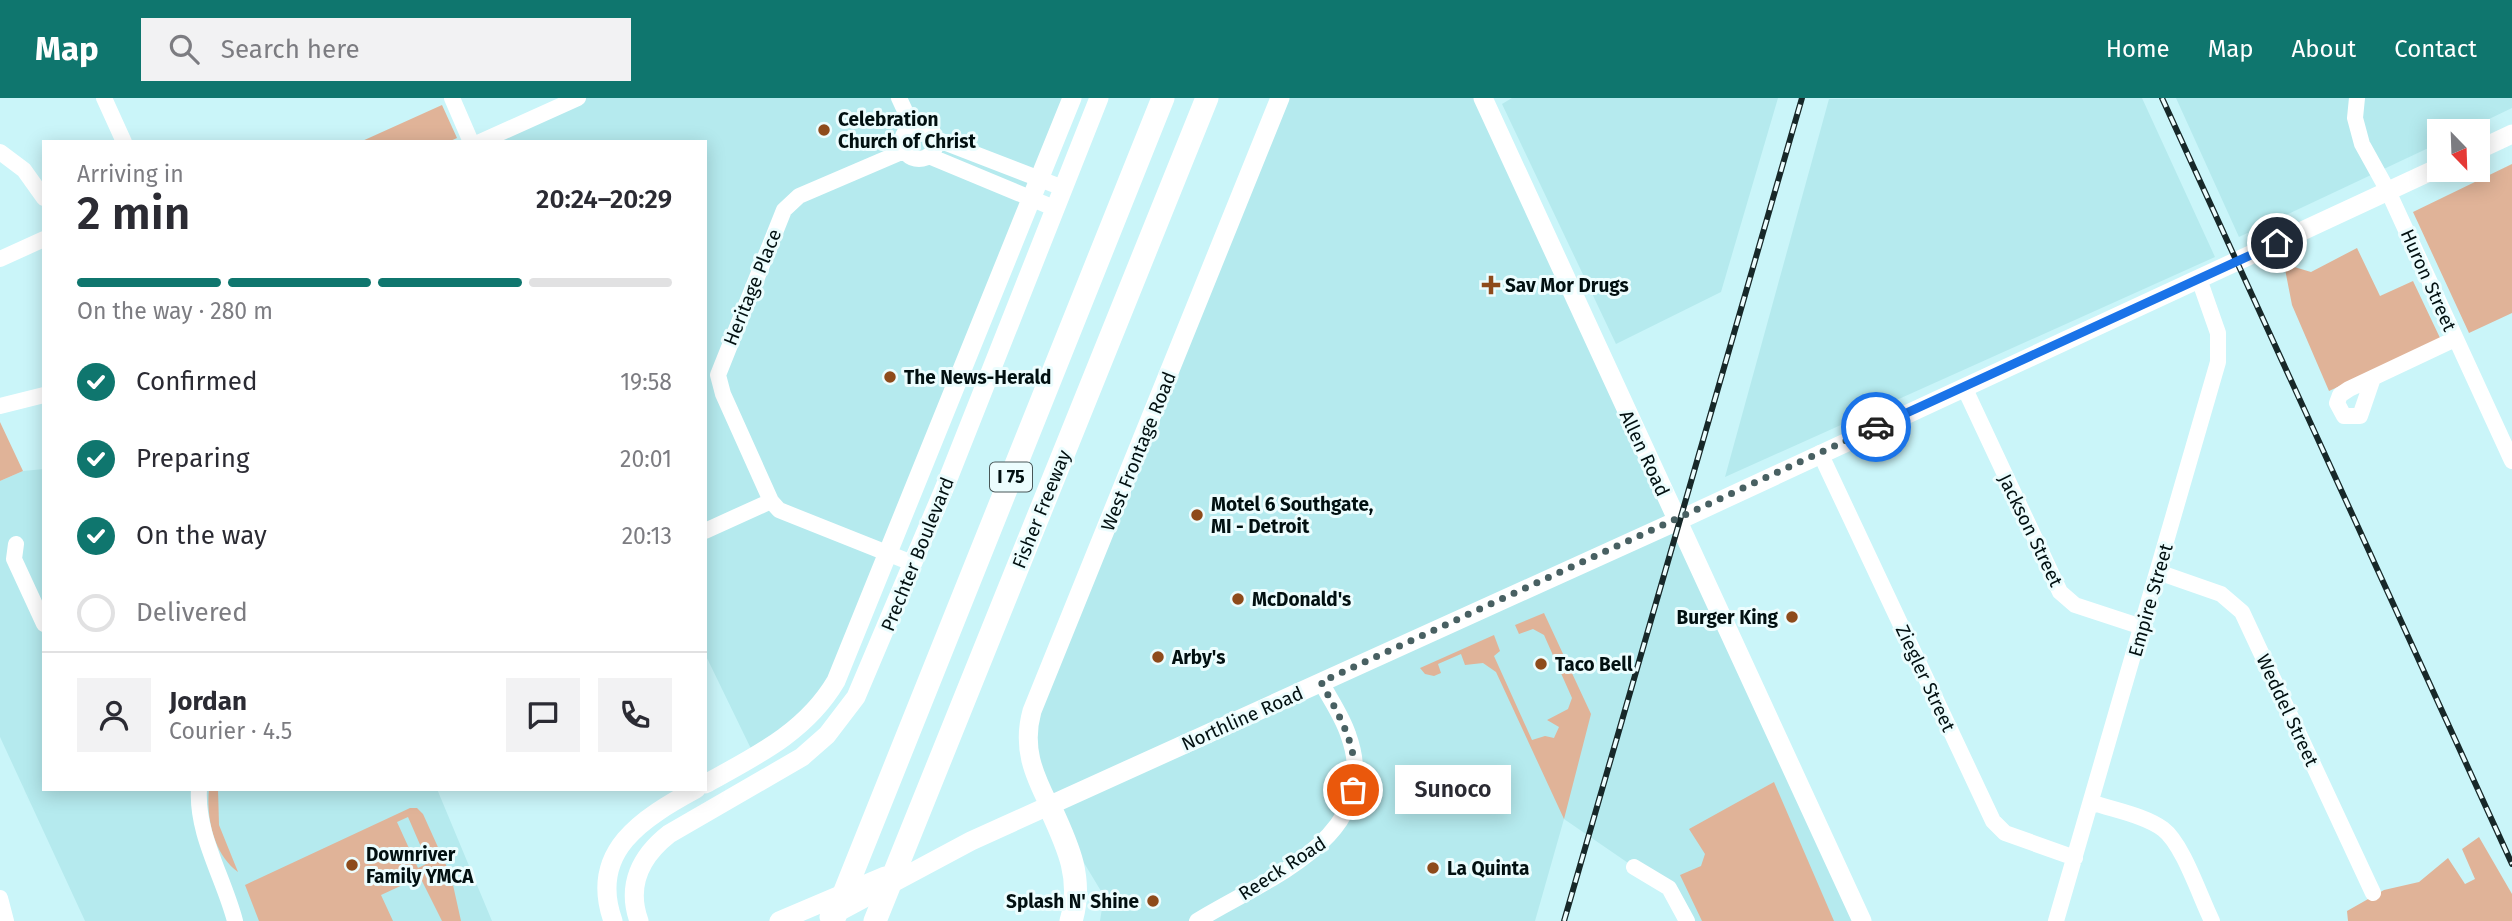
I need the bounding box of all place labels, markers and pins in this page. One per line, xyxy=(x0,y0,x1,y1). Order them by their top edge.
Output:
place label: Celebration Church of Christ xyxy=(838,108,976,153)
marker: Celebration Church of Christ xyxy=(816,122,832,138)
pin xyxy=(2247,213,2307,273)
place label: Sav Mor Drugs xyxy=(1505,274,1629,297)
marker: Sav Mor Drugs xyxy=(1483,277,1499,293)
place label: The News-Herald xyxy=(904,366,1052,389)
marker: The News-Herald xyxy=(882,369,898,385)
place label: Motel 6 Southgate, MI - Detroit xyxy=(1211,493,1373,538)
marker: Motel 6 Southgate, MI - Detroit xyxy=(1189,507,1205,523)
place label: McDonald's xyxy=(1252,588,1351,611)
marker: McDonald's xyxy=(1230,591,1246,607)
place label: Burger King xyxy=(1677,606,1779,629)
marker: Burger King xyxy=(1784,609,1800,625)
place label: Arby's xyxy=(1171,646,1225,669)
marker: Arby's xyxy=(1150,649,1166,665)
place label: Taco Bell xyxy=(1555,653,1633,676)
marker: Taco Bell xyxy=(1533,656,1549,672)
pin xyxy=(1323,760,1383,820)
callout: Sunoco xyxy=(1395,766,1510,814)
place label: Downriver Family YMCA xyxy=(366,843,474,888)
marker: Downriver Family YMCA xyxy=(344,857,360,873)
place label: La Quinta xyxy=(1447,857,1529,880)
marker: La Quinta xyxy=(1425,860,1441,876)
place label: Splash N' Shine xyxy=(1006,890,1139,913)
marker: Splash N' Shine xyxy=(1145,893,1161,909)

